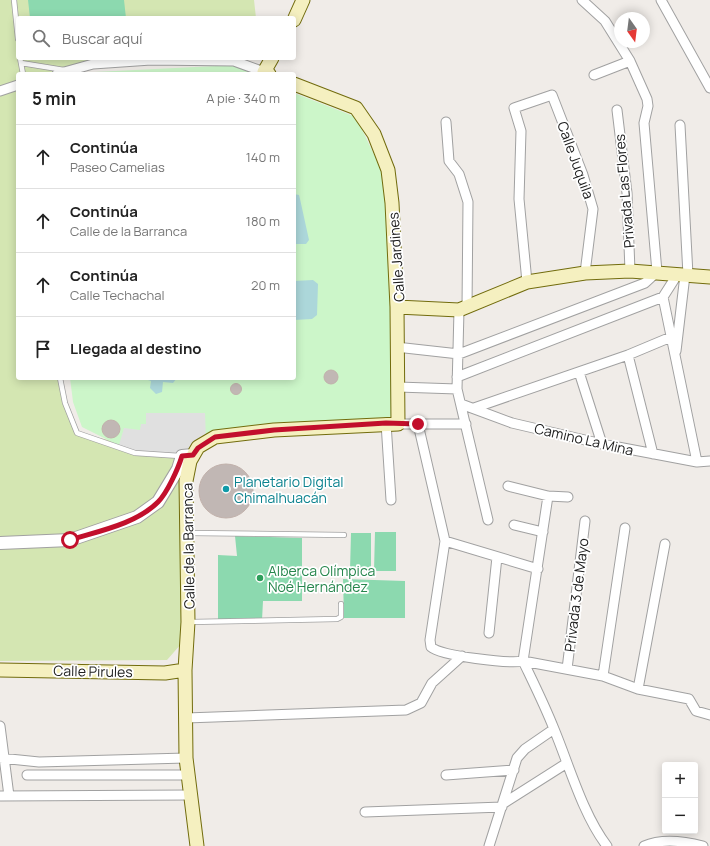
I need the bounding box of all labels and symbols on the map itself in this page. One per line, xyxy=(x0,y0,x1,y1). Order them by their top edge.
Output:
north arrow xyxy=(614,12,650,48)
street label: Calle Juquila xyxy=(553,119,599,201)
street label: Privada Las Flores xyxy=(610,133,638,249)
street label: Calle Jardines xyxy=(383,212,409,302)
route end xyxy=(409,415,427,433)
street label: Camino La Mina xyxy=(533,418,635,460)
place label: Planetario Digital Chimalhuacán xyxy=(234,472,344,507)
street label: Calle de la Barranca xyxy=(177,483,199,609)
marker: Planetario Digital Chimalhuacán xyxy=(221,484,231,494)
route start xyxy=(61,531,79,549)
street label: Privada 3 de Mayo xyxy=(560,537,592,653)
place label: Alberca Olímpica Noé Hernández xyxy=(268,561,375,596)
marker: Alberca Olímpica Noé Hernández xyxy=(255,573,265,583)
street label: Calle Pirules xyxy=(53,661,133,681)

